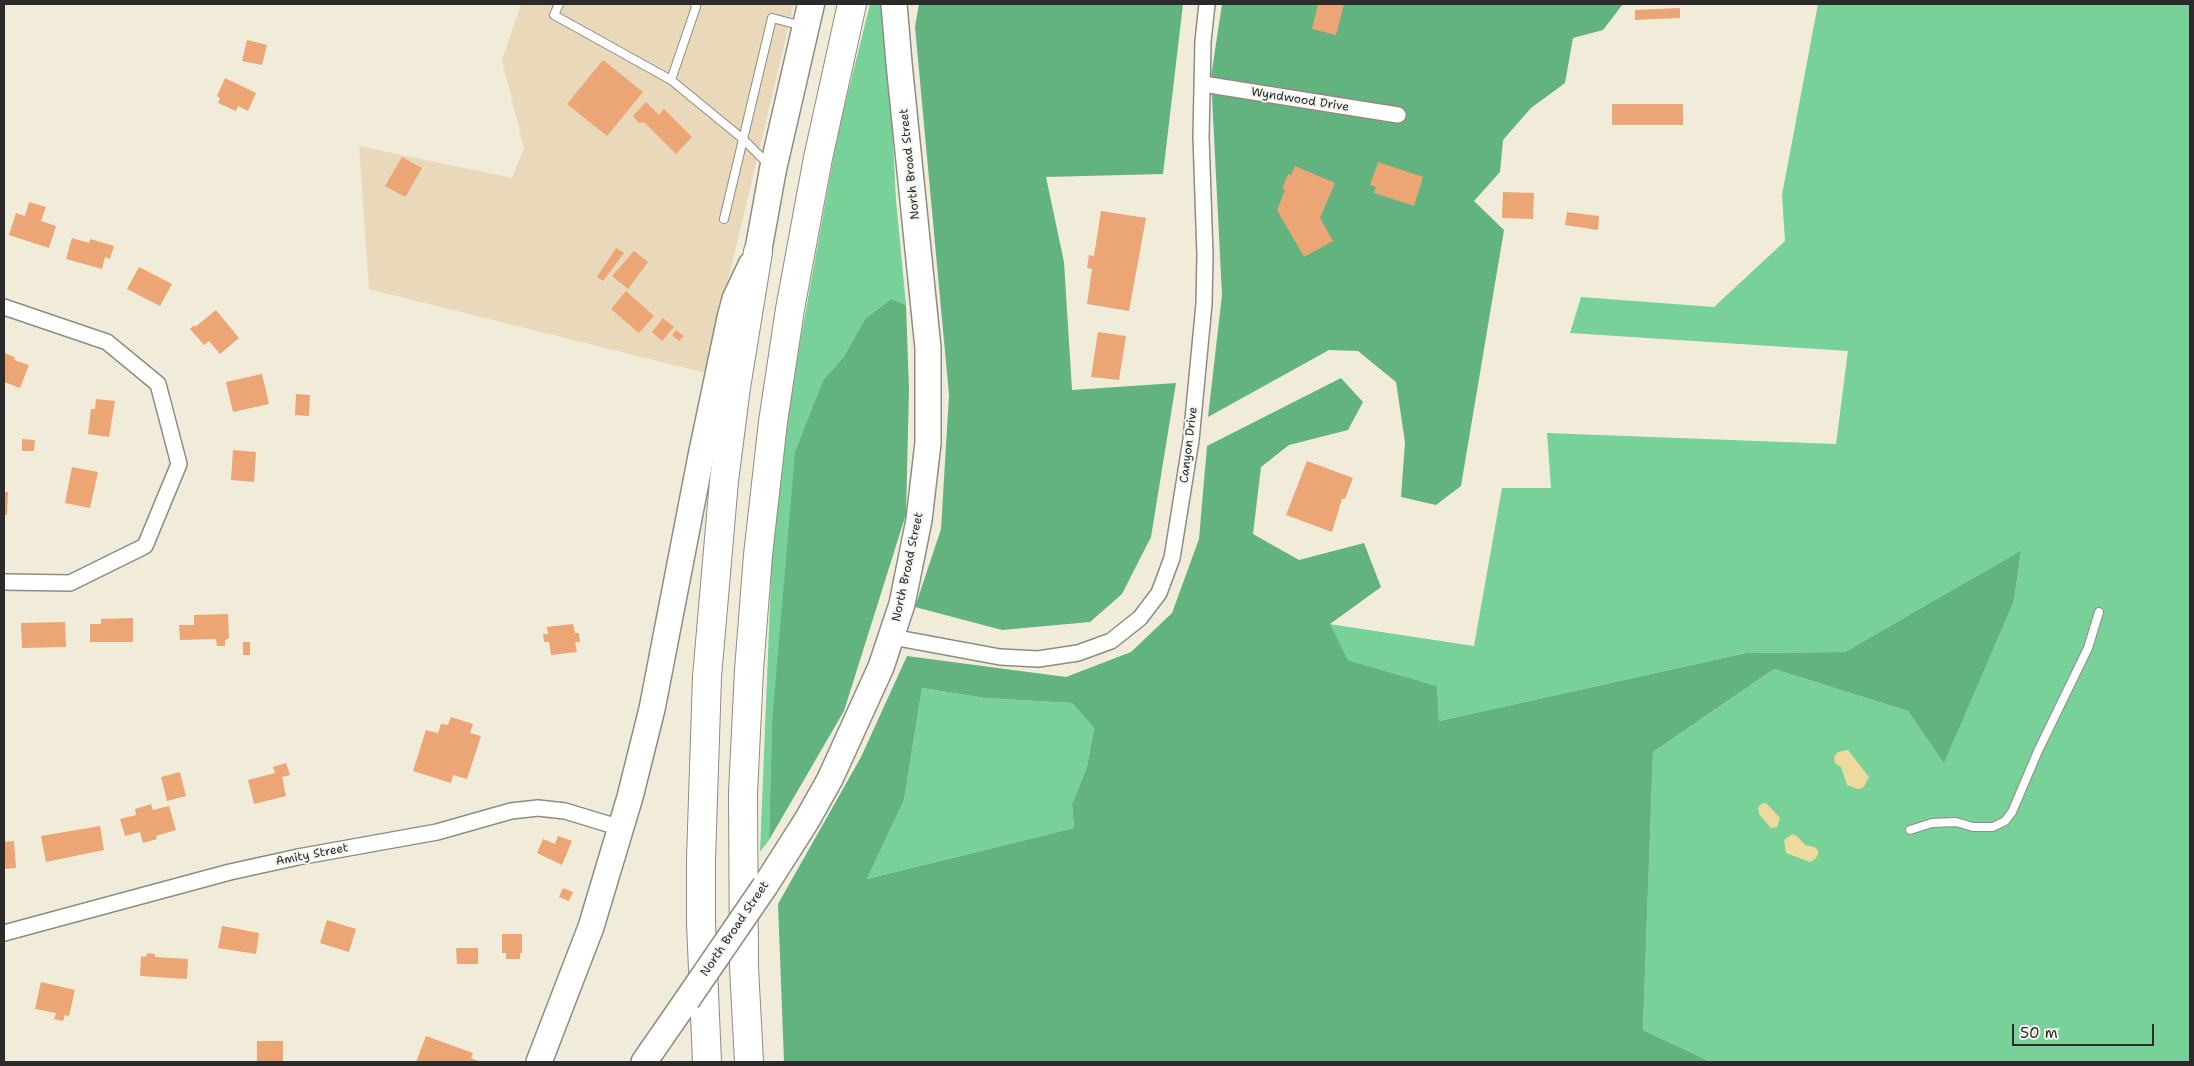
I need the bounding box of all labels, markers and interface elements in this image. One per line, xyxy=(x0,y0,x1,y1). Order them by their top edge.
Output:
street label: Wyndwood Drive xyxy=(1250,85,1350,115)
street label: North Broad Street xyxy=(897,108,923,220)
street label: Canyon Drive xyxy=(1177,406,1201,484)
street label: North Broad Street xyxy=(889,511,927,623)
street label: Amity Street xyxy=(275,841,349,869)
street label: North Broad Street xyxy=(698,879,772,979)
scale bar xyxy=(2014,1014,2156,1046)
text: 50 m xyxy=(2020,1023,2058,1043)

